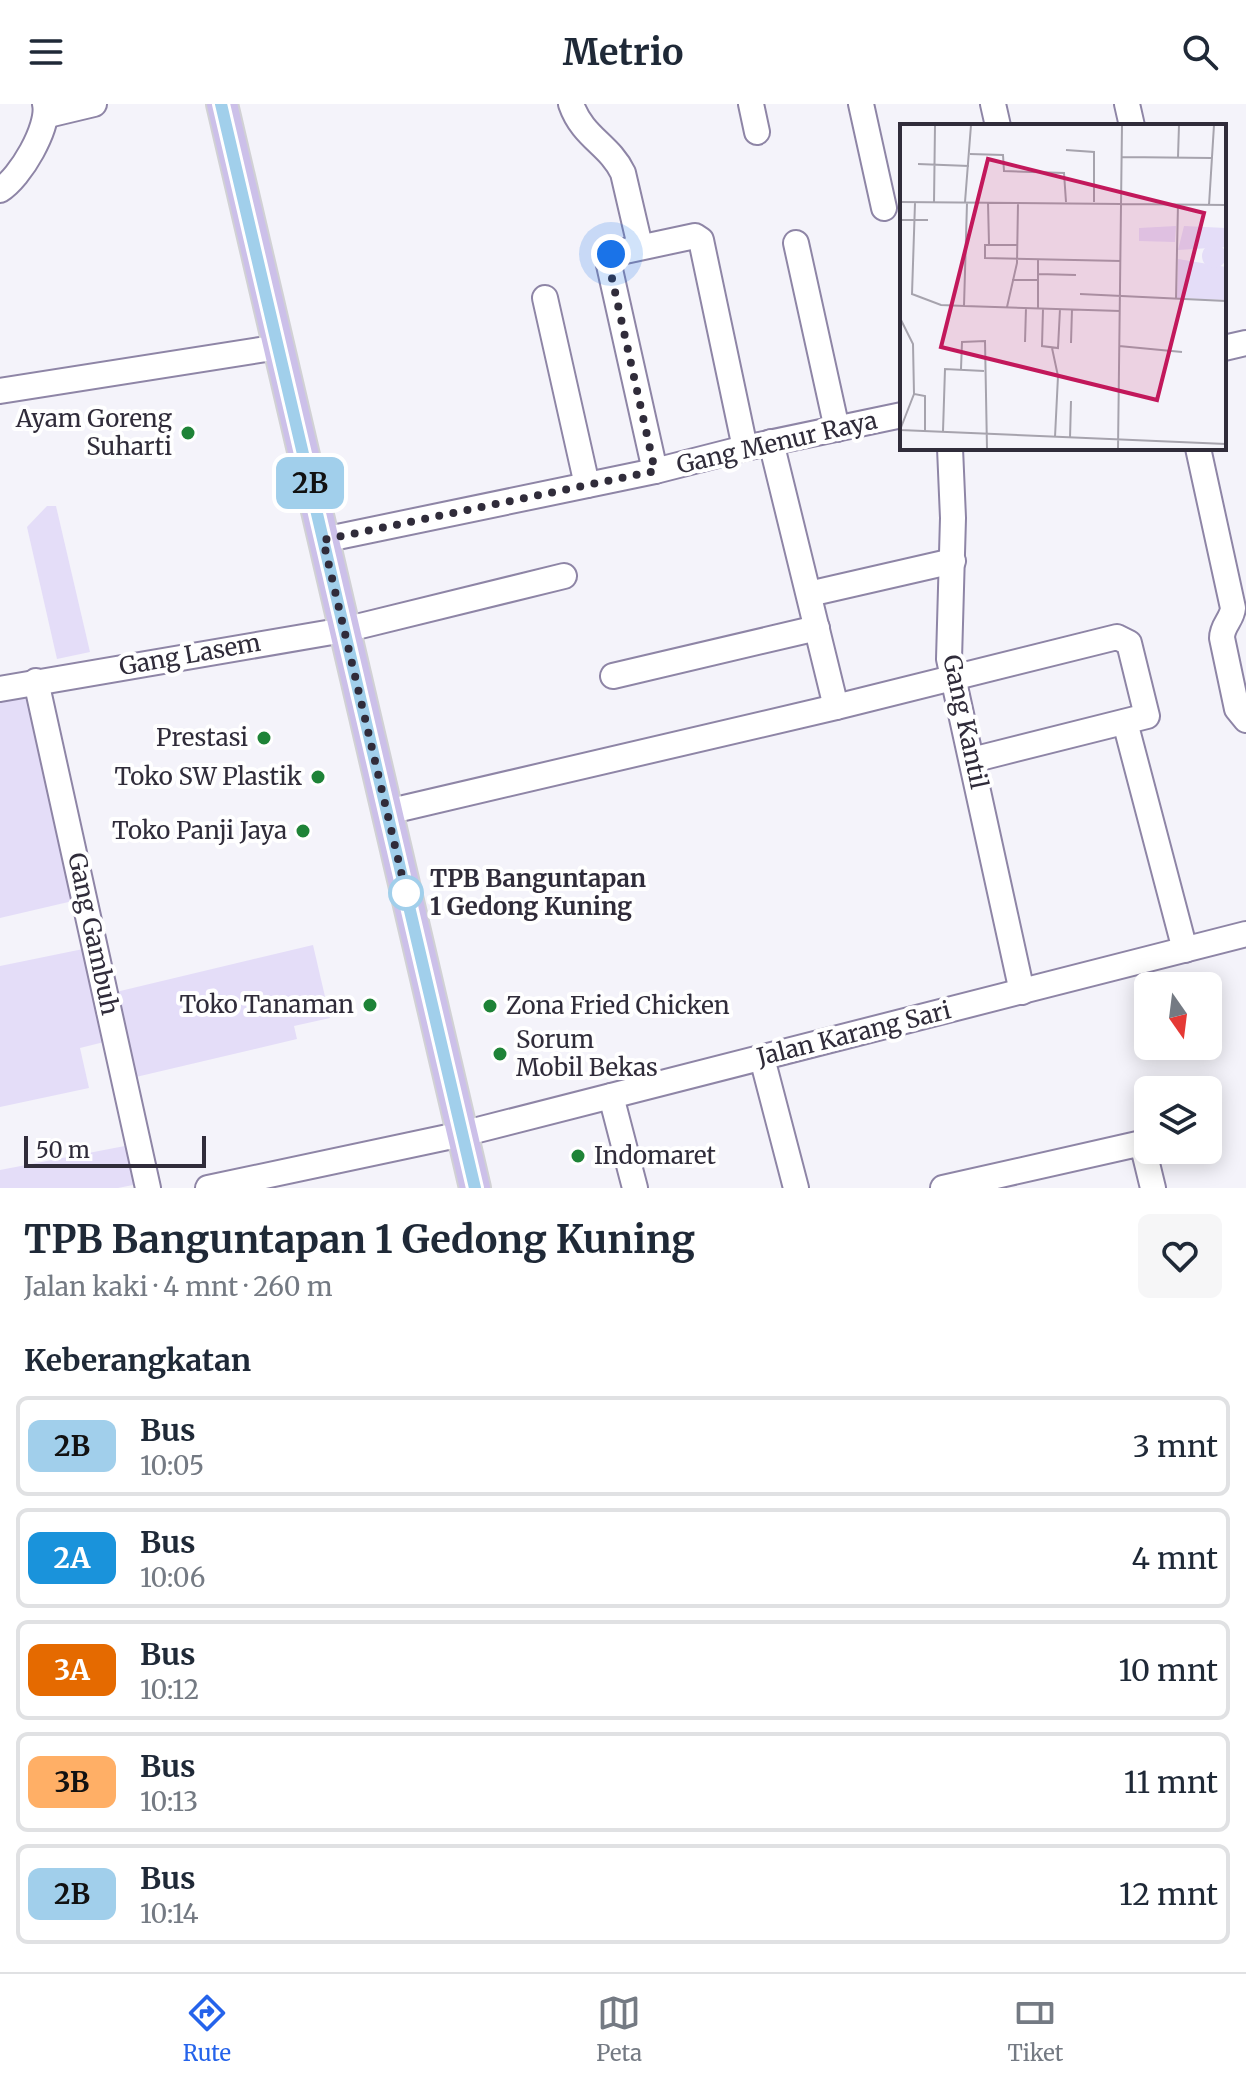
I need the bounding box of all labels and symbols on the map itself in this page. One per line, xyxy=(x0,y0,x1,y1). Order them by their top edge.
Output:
inset map xyxy=(900,124,1226,450)
your location xyxy=(591,234,631,274)
place label: Ayam Goreng Suharti xyxy=(15,403,172,462)
street label: Gang Menur Raya xyxy=(674,404,880,481)
marker: Ayam Goreng Suharti xyxy=(179,424,197,442)
line badge: 2B xyxy=(274,457,346,509)
street label: Gang Lasem xyxy=(117,627,263,682)
street label: Gang Kantil xyxy=(936,652,995,792)
place label: Prestasi xyxy=(156,722,248,753)
marker: Prestasi xyxy=(255,729,273,747)
place label: Toko SW Plastik xyxy=(114,761,303,792)
marker: Toko SW Plastik xyxy=(309,768,327,786)
place label: Toko Panji Jaya xyxy=(112,815,287,846)
marker: Toko Panji Jaya xyxy=(294,822,312,840)
street label: Gang Gambuh xyxy=(61,850,126,1018)
place label: TPB Banguntapan 1 Gedong Kuning xyxy=(430,863,646,922)
marker: TPB Banguntapan 1 Gedong Kuning xyxy=(389,876,423,910)
north arrow xyxy=(1134,972,1222,1060)
place label: Toko Tanaman xyxy=(180,989,354,1020)
place label: Zona Fried Chicken xyxy=(506,990,730,1021)
street label: Jalan Karang Sari xyxy=(753,994,954,1073)
marker: Toko Tanaman xyxy=(361,996,379,1014)
marker: Zona Fried Chicken xyxy=(481,997,499,1015)
place label: Sorum Mobil Bekas xyxy=(516,1024,658,1083)
marker: Sorum Mobil Bekas xyxy=(491,1045,509,1063)
scale bar xyxy=(24,1132,206,1168)
place label: Indomaret xyxy=(594,1140,717,1171)
marker: Indomaret xyxy=(569,1147,587,1165)

